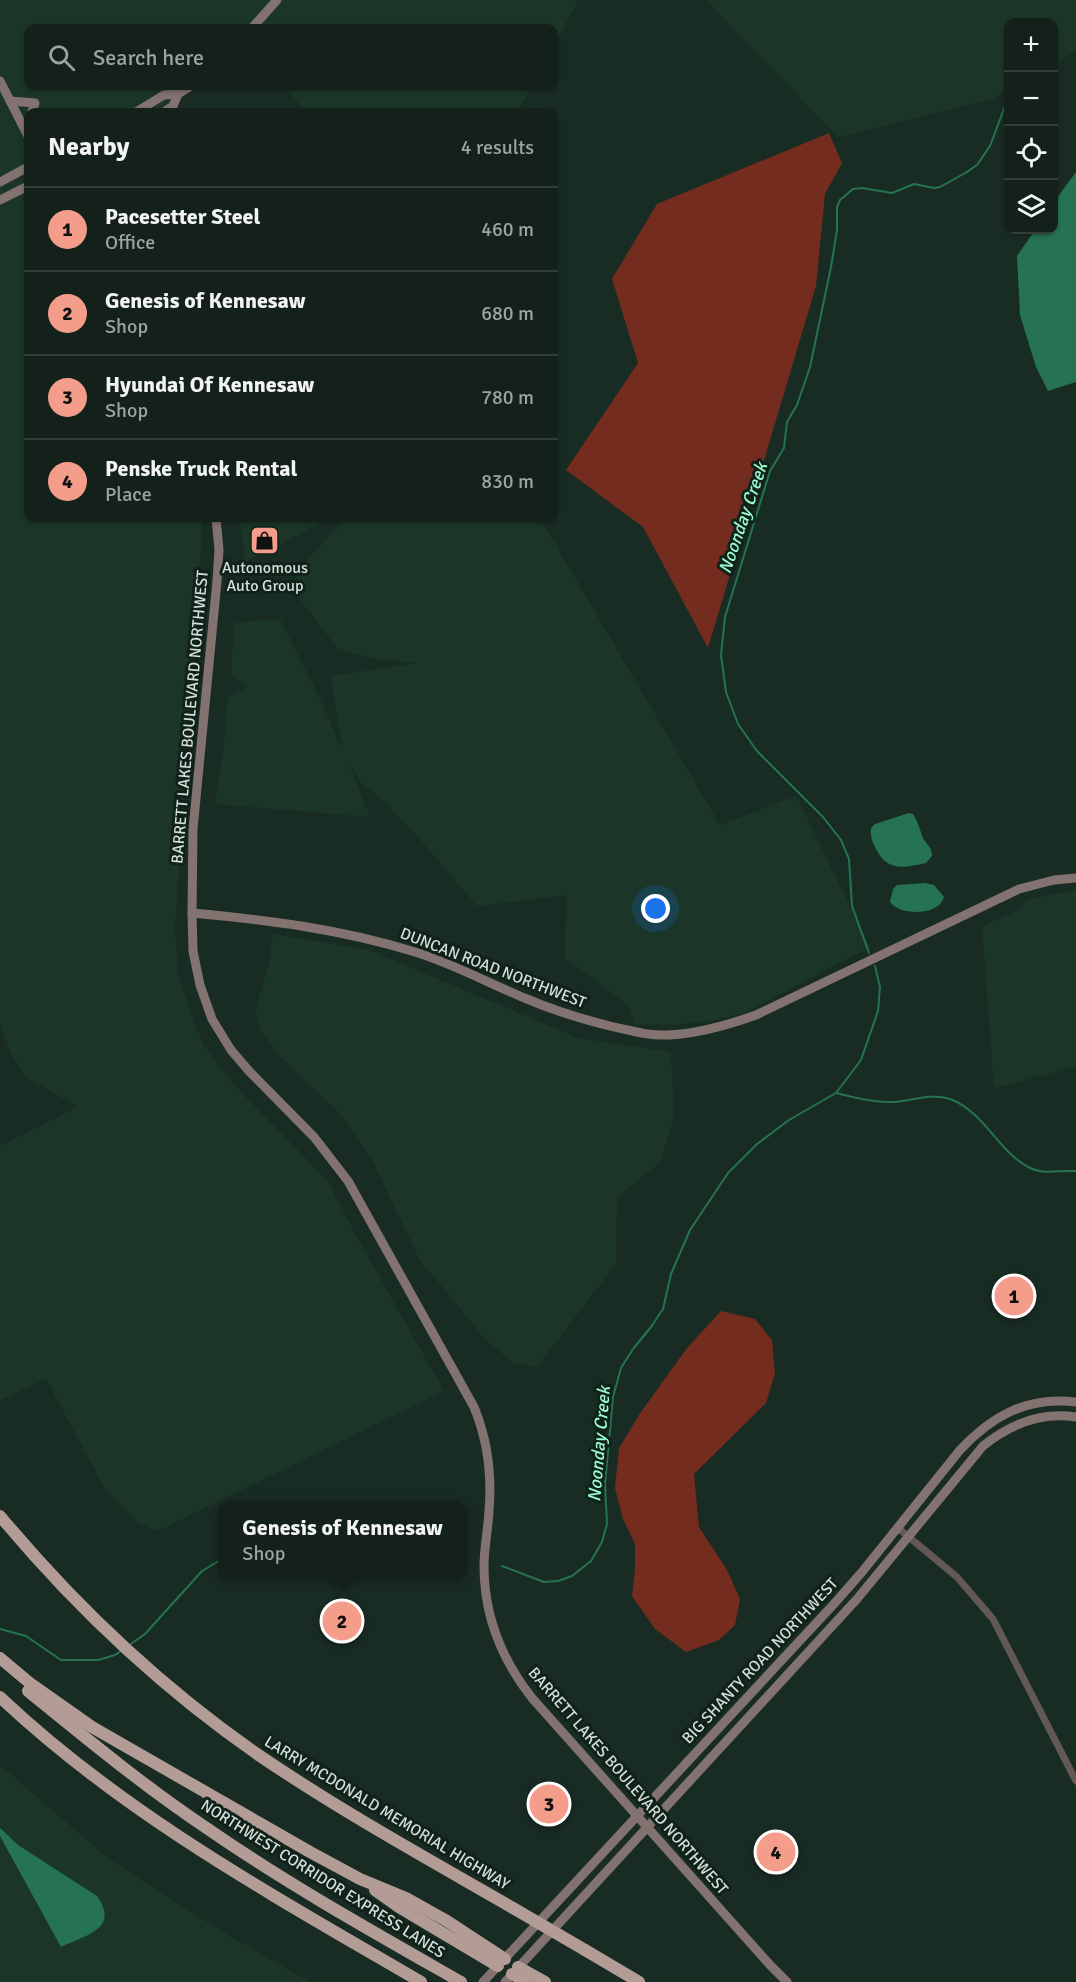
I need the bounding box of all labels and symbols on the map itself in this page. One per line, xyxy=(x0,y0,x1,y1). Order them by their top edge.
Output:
water label: Noonday Creek xyxy=(714,458,773,576)
shop icon: Autonomous Auto Group xyxy=(249,524,281,556)
place label: Autonomous Auto Group xyxy=(222,558,308,596)
street label: BARRETT LAKES BOULEVARD NORTHWEST xyxy=(167,569,213,865)
your location xyxy=(641,894,670,923)
street label: DUNCAN ROAD NORTHWEST xyxy=(397,923,589,1013)
pin: 1 xyxy=(994,1274,1034,1318)
water label: Noonday Creek xyxy=(583,1383,615,1503)
street label: BIG SHANTY ROAD NORTHWEST xyxy=(678,1574,842,1748)
pin: 2 xyxy=(322,1598,362,1644)
street label: BARRETT LAKES BOULEVARD NORTHWEST xyxy=(524,1663,732,1899)
street label: LARRY MCDONALD MEMORIAL HIGHWAY xyxy=(261,1732,513,1894)
pin: 3 xyxy=(530,1782,568,1826)
street label: NORTHWEST CORRIDOR EXPRESS LANES xyxy=(197,1795,449,1963)
pin: 4 xyxy=(756,1830,796,1874)

